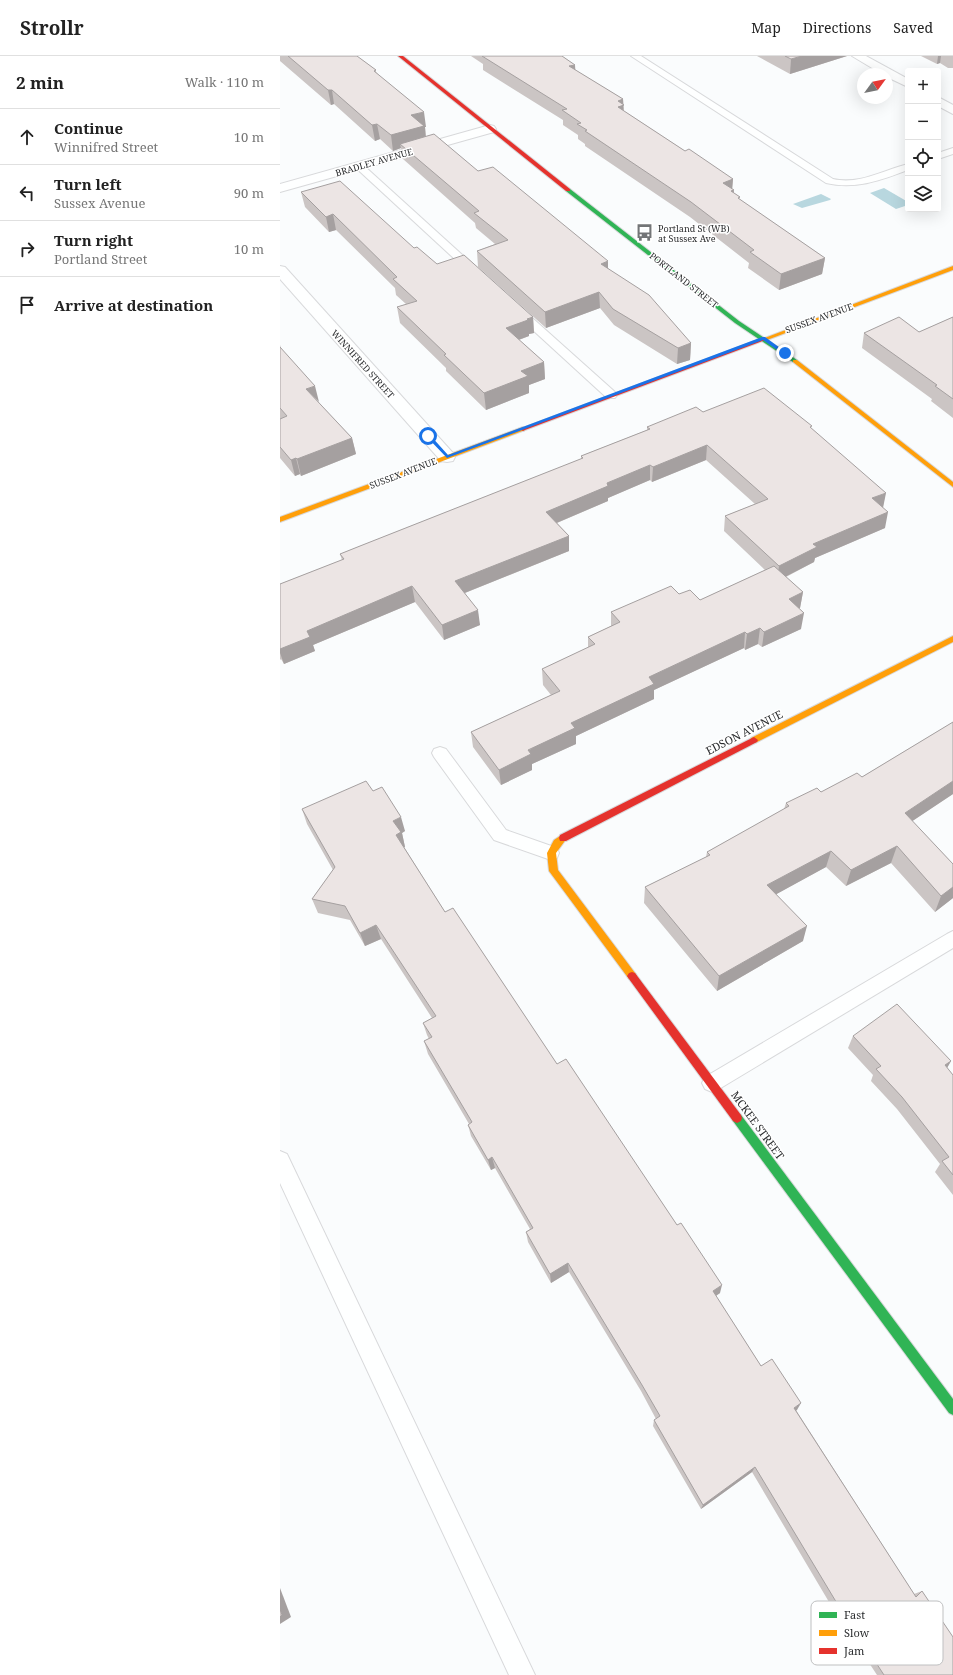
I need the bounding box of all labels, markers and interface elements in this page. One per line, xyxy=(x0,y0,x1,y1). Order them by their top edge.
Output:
text: Strollr xyxy=(20,15,84,41)
text: Map xyxy=(751,18,781,37)
text: Directions xyxy=(803,18,871,37)
text: Saved xyxy=(893,18,933,37)
north arrow xyxy=(857,68,893,104)
map controls xyxy=(905,68,941,212)
button: + xyxy=(905,68,941,104)
text: 2 min xyxy=(16,71,64,94)
text: Walk · 110 m xyxy=(185,73,264,91)
button: − xyxy=(905,104,941,140)
text: Continue xyxy=(54,118,123,138)
icon: ahead xyxy=(16,126,38,148)
text: 10 m xyxy=(234,128,264,146)
text: Winnifred Street xyxy=(54,138,158,156)
button: locate xyxy=(905,140,941,176)
street label: BRADLEY AVENUE xyxy=(334,145,415,179)
text: Turn left xyxy=(54,174,122,194)
button: layers xyxy=(905,176,941,212)
icon: left xyxy=(16,182,38,204)
text: 90 m xyxy=(234,184,264,202)
text: Sussex Avenue xyxy=(54,194,145,212)
place label: Portland St (WB) at Sussex Ave xyxy=(658,222,730,245)
bus stop icon: Portland St (WB) at Sussex Ave xyxy=(635,223,655,243)
text: Turn right xyxy=(54,230,133,250)
icon: right xyxy=(16,238,38,260)
text: 10 m xyxy=(234,240,264,258)
street label: PORTLAND STREET xyxy=(647,249,721,311)
text: Portland Street xyxy=(54,250,147,268)
icon: arrive xyxy=(16,294,38,316)
text: Arrive at destination xyxy=(54,295,213,315)
street label: SUSSEX AVENUE xyxy=(783,300,855,336)
street label: WINNIFRED STREET xyxy=(329,327,398,402)
route end xyxy=(776,344,794,362)
route start xyxy=(419,427,437,445)
street label: SUSSEX AVENUE xyxy=(367,454,439,492)
street label: EDSON AVENUE xyxy=(703,706,785,758)
street label: MCKEE STREET xyxy=(728,1088,788,1163)
legend xyxy=(811,1601,943,1665)
text: Fast xyxy=(844,1607,865,1622)
text: Slow xyxy=(844,1625,870,1640)
text: Jam xyxy=(843,1643,865,1658)

